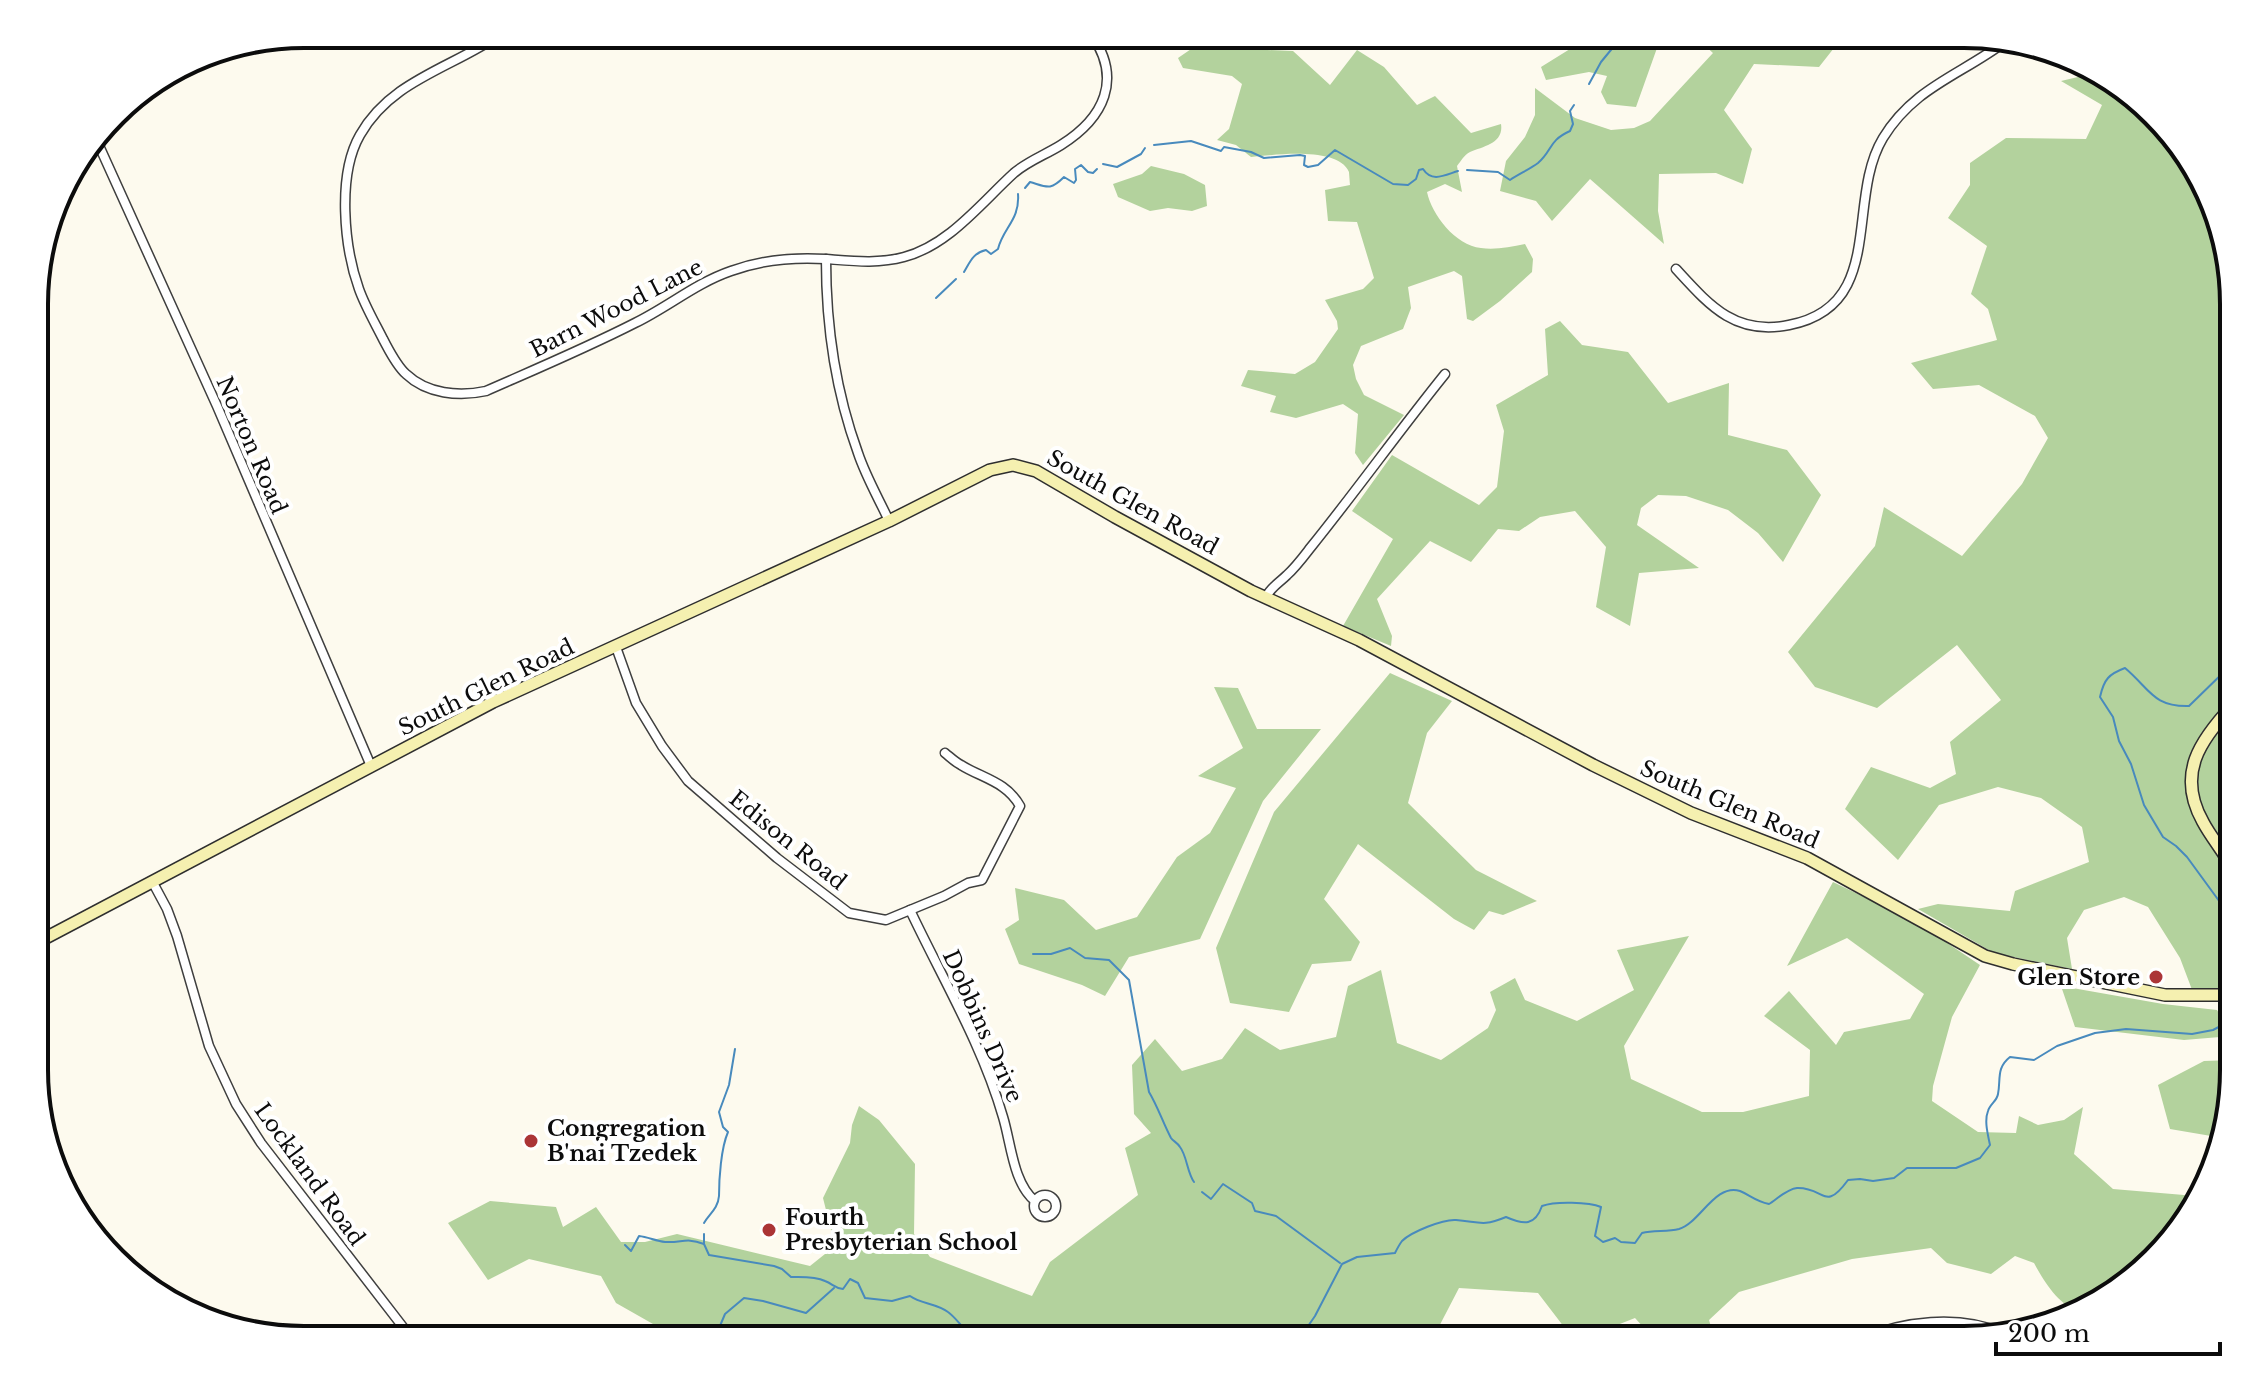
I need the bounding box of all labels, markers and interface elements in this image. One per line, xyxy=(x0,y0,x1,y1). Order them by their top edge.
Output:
street label: Barn Wood Lane xyxy=(525,253,707,364)
street label: Norton Road xyxy=(210,372,293,518)
street label: South Glen Road xyxy=(1042,444,1223,561)
street label: South Glen Road xyxy=(394,633,579,742)
street label: South Glen Road xyxy=(1636,755,1824,854)
street label: Edison Road xyxy=(724,785,852,896)
street label: Dobbins Drive xyxy=(937,946,1028,1107)
place label: Glen Store xyxy=(2017,964,2140,991)
marker: Glen Store xyxy=(2147,968,2165,986)
street label: Lockland Road xyxy=(249,1098,371,1251)
place label: Congregation B'nai Tzedek xyxy=(547,1115,706,1167)
marker: Congregation B'nai Tzedek xyxy=(522,1132,540,1150)
place label: Fourth Presbyterian School xyxy=(785,1204,1018,1256)
marker: Fourth Presbyterian School xyxy=(760,1221,778,1239)
scale bar xyxy=(1996,1306,2220,1356)
text: 200 m xyxy=(2008,1319,2090,1348)

